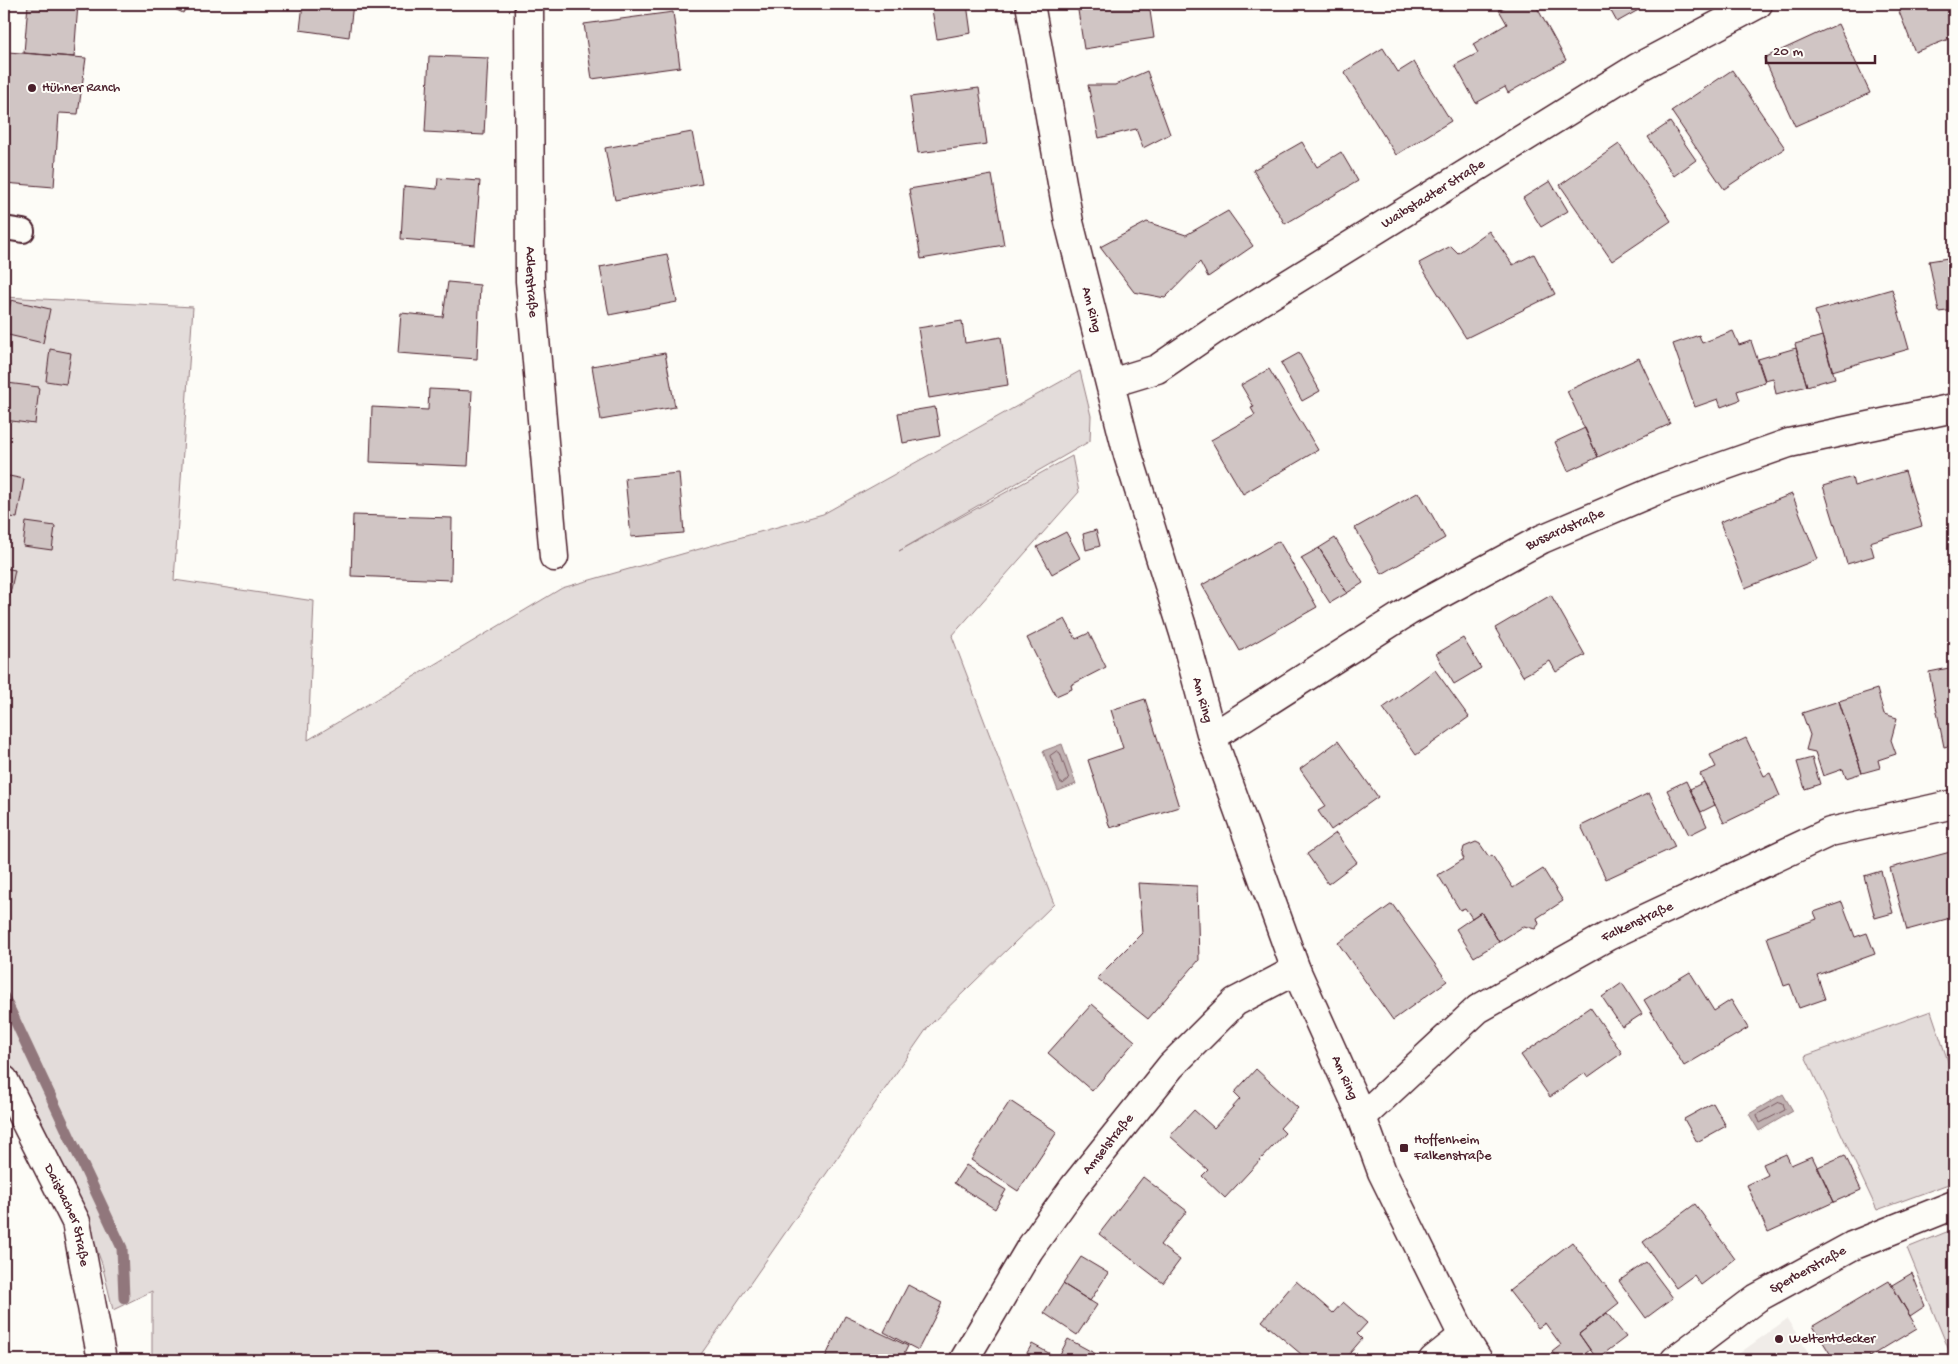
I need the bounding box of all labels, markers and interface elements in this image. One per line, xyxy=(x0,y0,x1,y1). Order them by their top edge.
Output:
scale bar xyxy=(1766,32,1874,64)
text: 20 m xyxy=(1773,43,1803,61)
place label: Hühner Ranch xyxy=(42,80,121,97)
marker: Hühner Ranch xyxy=(26,82,38,94)
street label: Waibstadter Straße xyxy=(1378,155,1489,233)
street label: Adlerstraße xyxy=(521,246,542,319)
street label: Am Ring xyxy=(1077,285,1105,334)
street label: Bussardstraße xyxy=(1522,505,1608,555)
street label: Am Ring xyxy=(1188,676,1216,725)
street label: Falkenstraße xyxy=(1597,898,1677,947)
street label: Am Ring xyxy=(1327,1053,1362,1103)
street label: Amselstraße xyxy=(1079,1110,1138,1178)
place label: Hoffenheim Falkenstraße xyxy=(1413,1132,1492,1165)
marker: Hoffenheim Falkenstraße xyxy=(1398,1142,1410,1154)
street label: Daisbacher Straße xyxy=(39,1161,93,1269)
street label: Sperberstraße xyxy=(1767,1242,1850,1298)
place label: Weltentdecker xyxy=(1789,1331,1876,1348)
marker: Weltentdecker xyxy=(1773,1333,1785,1345)

